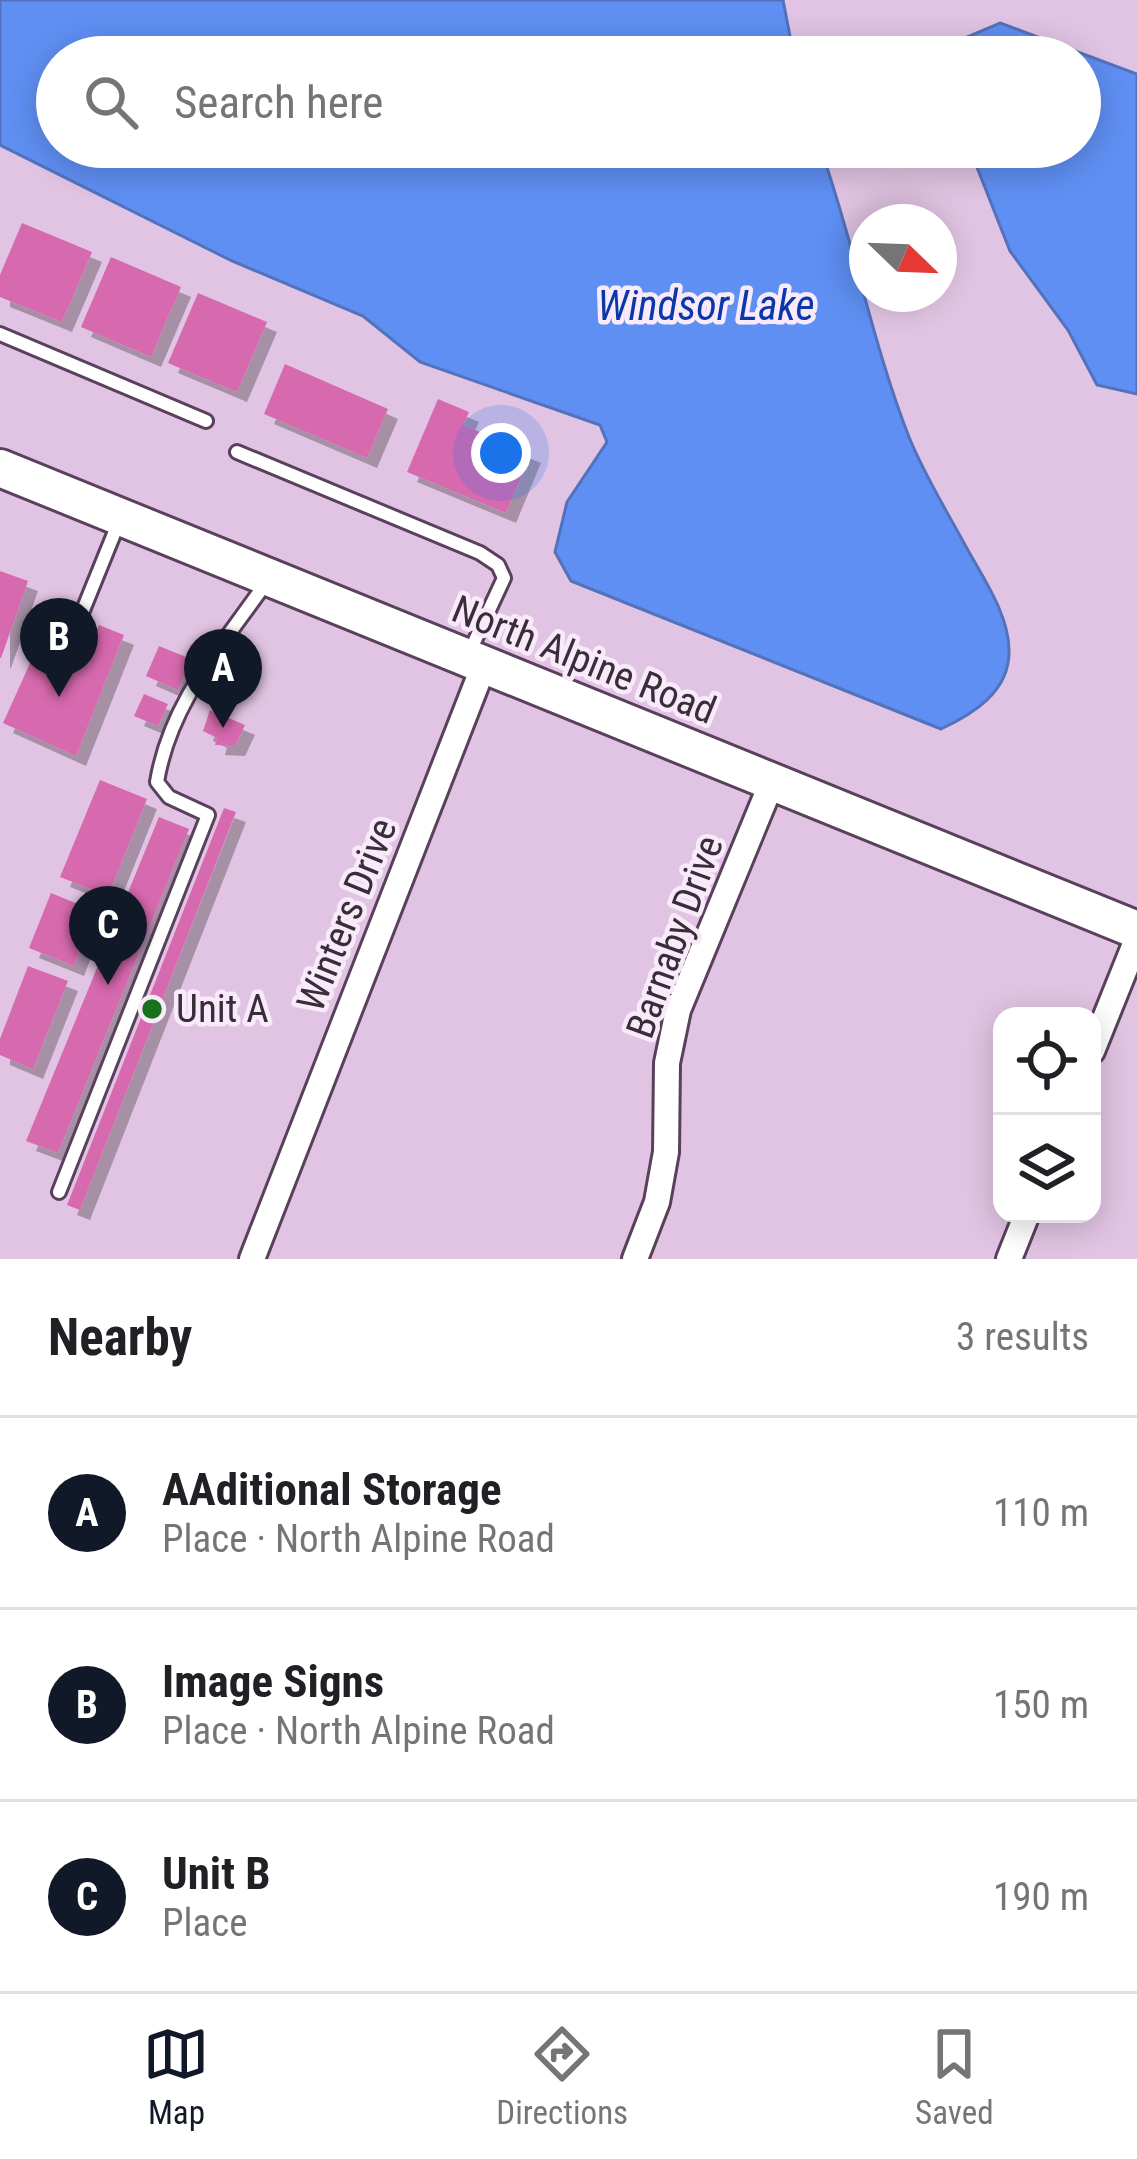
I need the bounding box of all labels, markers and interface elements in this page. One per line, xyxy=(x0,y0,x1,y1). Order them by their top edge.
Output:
search box xyxy=(36,36,1101,168)
icon: search xyxy=(78,69,144,135)
text: Search here xyxy=(174,76,383,129)
north arrow xyxy=(849,204,957,312)
water label: Windsor Lake xyxy=(597,281,815,330)
your location xyxy=(471,423,531,483)
street label: North Alpine Road xyxy=(446,586,722,734)
pin: B xyxy=(20,598,98,697)
pin: A xyxy=(184,629,262,728)
street label: Winters Drive xyxy=(288,812,406,1018)
street label: Barnaby Drive xyxy=(617,830,733,1044)
pin: C xyxy=(69,886,147,985)
place label: Unit A xyxy=(176,986,269,1032)
marker: Unit A xyxy=(139,996,165,1022)
map controls xyxy=(993,1007,1101,1223)
button: locate xyxy=(993,1007,1101,1115)
button: layers xyxy=(993,1115,1101,1223)
text: Nearby xyxy=(48,1308,192,1367)
text: 3 results xyxy=(956,1314,1089,1360)
text: AAditional Storage xyxy=(162,1463,501,1516)
text: A xyxy=(75,1490,99,1536)
text: 110 m xyxy=(993,1490,1089,1536)
text: Place · North Alpine Road xyxy=(162,1516,555,1562)
text: Image Signs xyxy=(162,1655,384,1708)
text: B xyxy=(76,1682,98,1728)
text: 150 m xyxy=(993,1682,1089,1728)
text: Place · North Alpine Road xyxy=(162,1708,555,1754)
text: Unit B xyxy=(162,1847,271,1900)
text: C xyxy=(76,1874,98,1920)
text: 190 m xyxy=(993,1874,1089,1920)
text: Place xyxy=(162,1900,248,1946)
tab: Map xyxy=(143,2021,209,2132)
tab: Directions xyxy=(496,2021,628,2132)
tab: Saved xyxy=(915,2021,994,2132)

